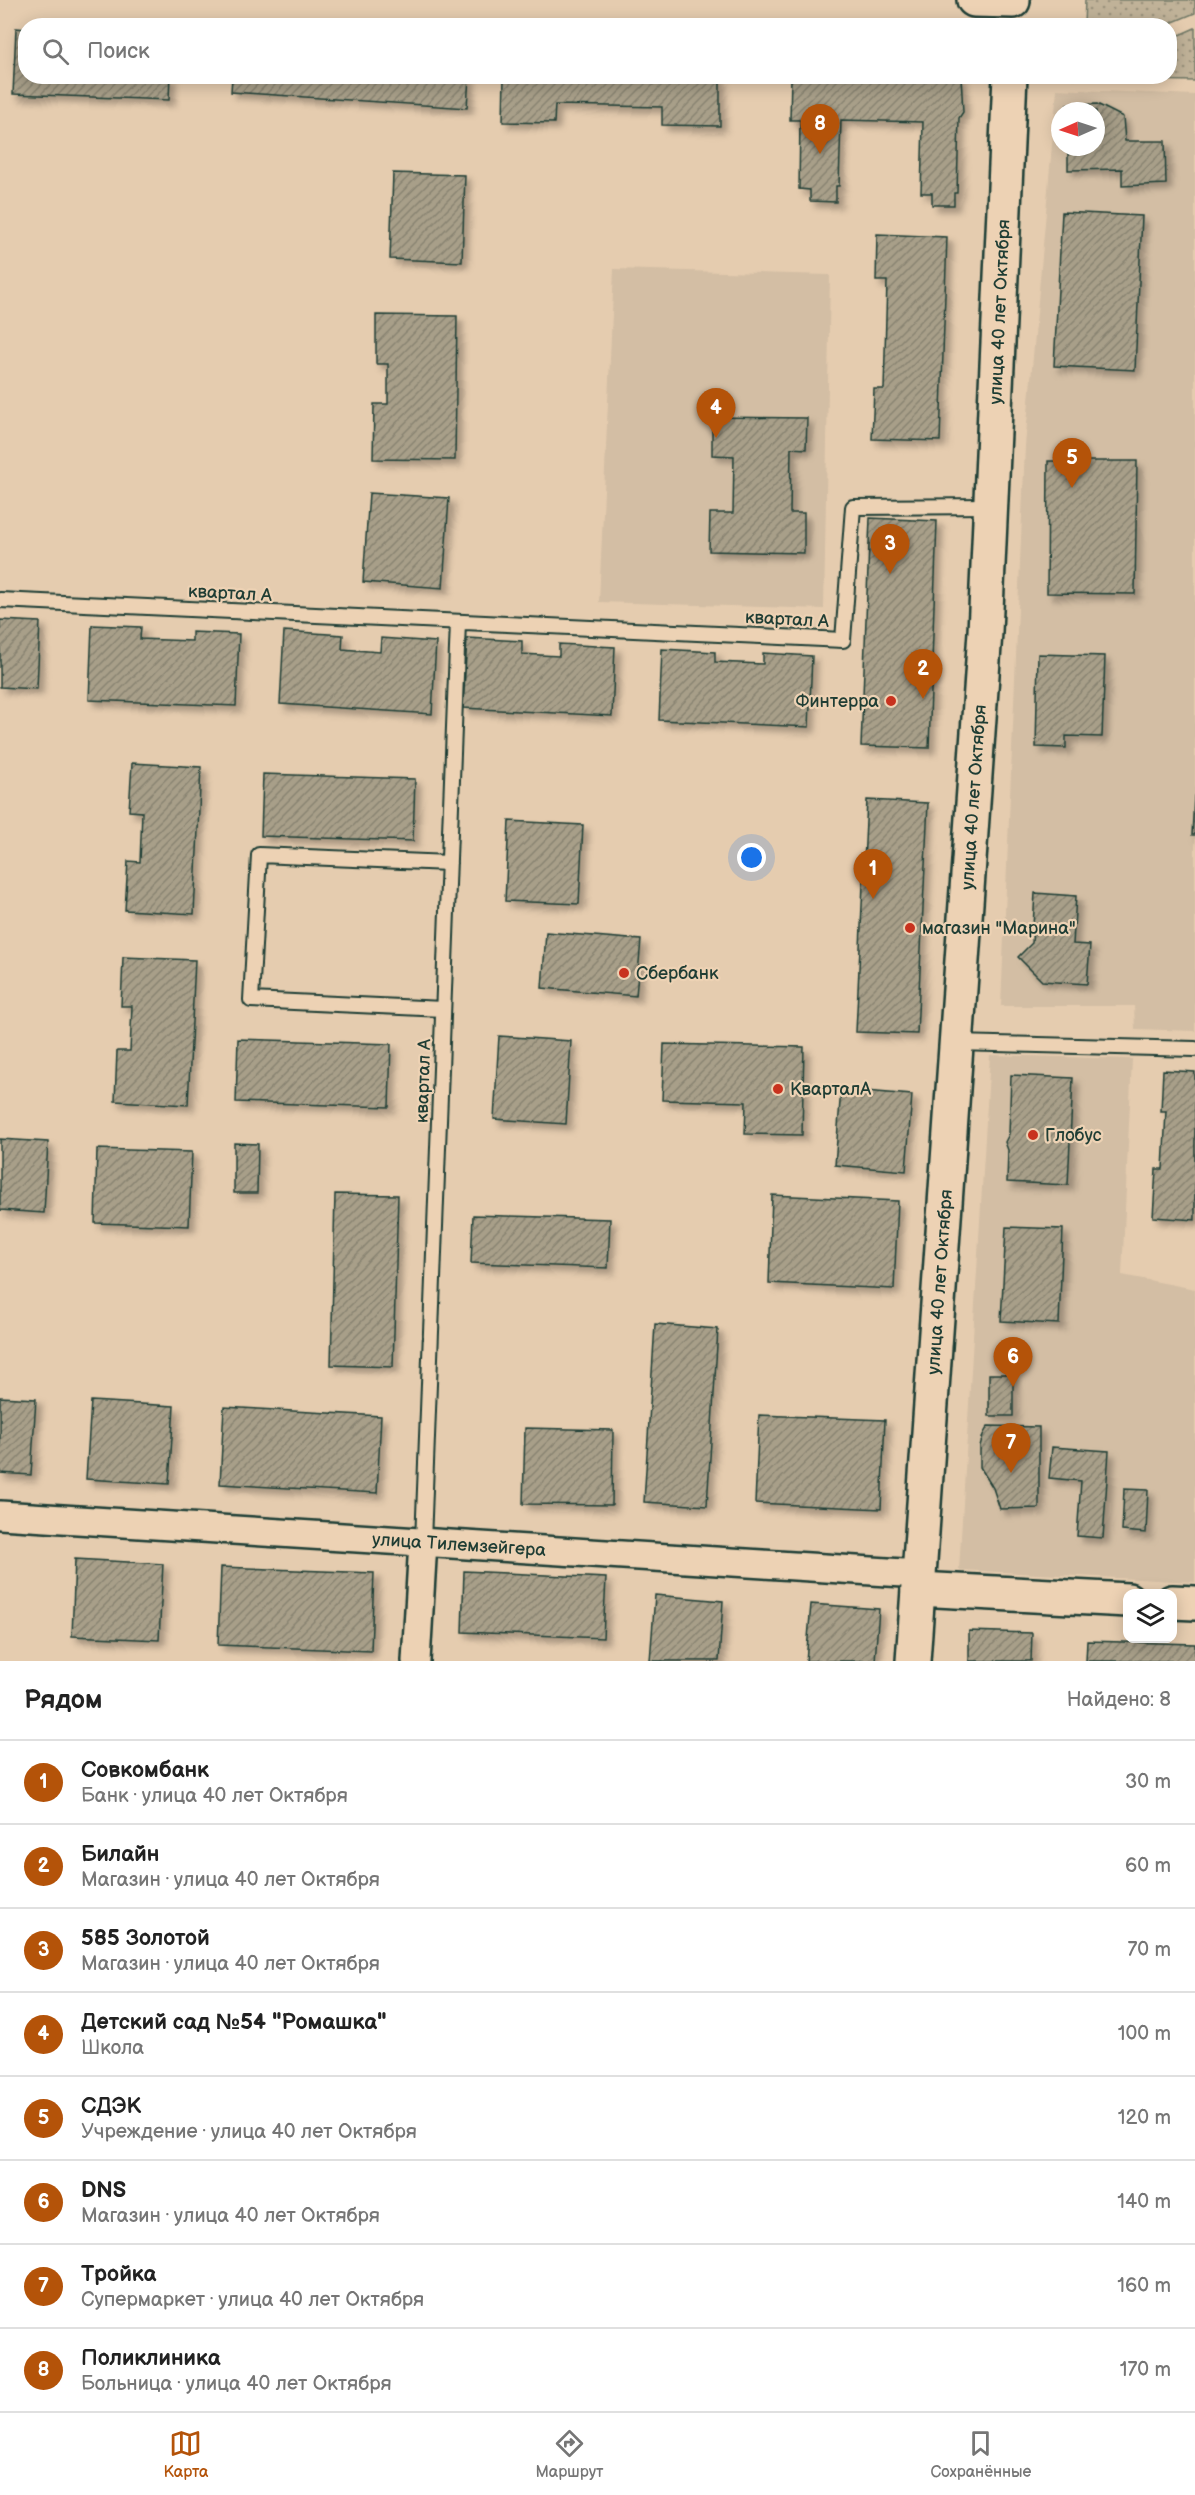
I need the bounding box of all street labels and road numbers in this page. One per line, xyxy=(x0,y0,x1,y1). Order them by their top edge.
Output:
street label: улица 40 лет Октября xyxy=(985,219,1015,405)
street label: квартал А xyxy=(187,581,273,606)
street label: квартал А xyxy=(744,607,830,632)
street label: улица 40 лет Октября xyxy=(957,704,991,890)
street label: квартал А xyxy=(412,1039,435,1123)
street label: улица 40 лет Октября xyxy=(923,1189,957,1375)
street label: улица Тилемзейгера xyxy=(371,1529,547,1561)

